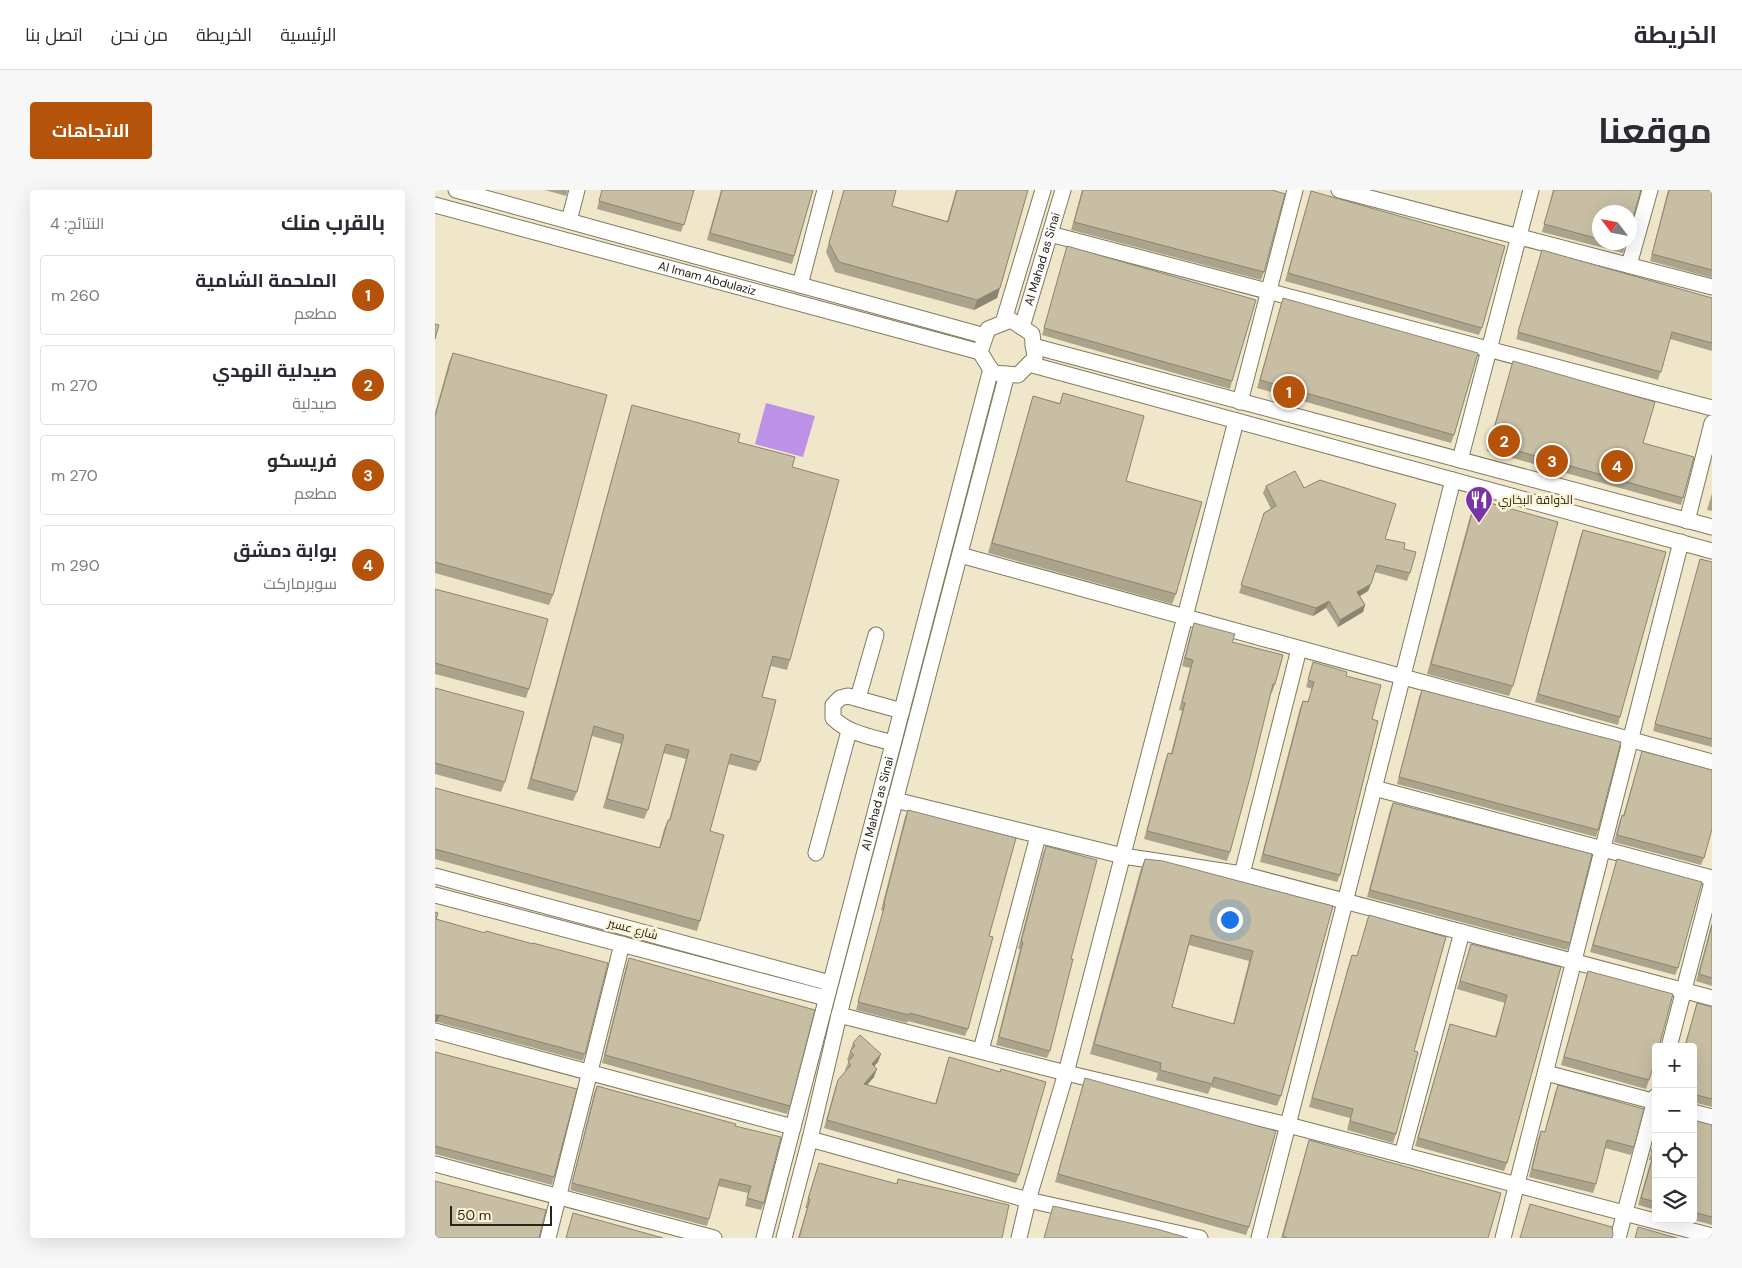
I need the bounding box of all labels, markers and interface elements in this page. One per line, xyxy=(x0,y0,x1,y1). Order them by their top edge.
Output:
text: الخريطة xyxy=(1634,19,1717,50)
text: اتصل بنا xyxy=(25,23,83,47)
text: من نحن xyxy=(111,23,168,47)
text: الخريطة xyxy=(196,23,252,47)
text: الرئيسية xyxy=(280,23,337,47)
button: الاتجاهات xyxy=(30,102,152,159)
text: موقعنا xyxy=(1598,108,1712,154)
north arrow xyxy=(1592,205,1637,250)
text: بالقرب منك xyxy=(281,209,385,237)
street label: Al Mahad as Sinai xyxy=(1021,210,1064,308)
text: النتائج: 4 xyxy=(50,213,104,234)
street label: Al Imam Abdulaziz xyxy=(657,258,758,299)
text: الملحمة الشامية xyxy=(195,268,337,293)
text: 260 m xyxy=(51,285,100,306)
text: 1 xyxy=(365,285,371,306)
text: مطعم xyxy=(294,303,337,324)
text: صيدلية النهدي xyxy=(212,358,337,383)
pin: 1 xyxy=(1273,373,1305,411)
text: 270 m xyxy=(51,375,98,396)
text: 2 xyxy=(363,375,373,396)
text: صيدلية xyxy=(292,393,337,414)
pin: 2 xyxy=(1488,422,1520,460)
pin: 3 xyxy=(1536,442,1568,480)
pin: 4 xyxy=(1601,447,1633,485)
text: فريسكو xyxy=(267,448,337,473)
text: 270 m xyxy=(51,465,98,486)
text: 3 xyxy=(363,465,373,486)
text: مطعم xyxy=(294,483,337,504)
restaurant icon: الذواقة البخاري xyxy=(1464,485,1494,524)
place label: الذواقة البخاري xyxy=(1498,492,1573,510)
text: بوابة دمشق xyxy=(233,538,337,563)
text: 290 m xyxy=(51,555,100,576)
text: 4 xyxy=(363,555,373,576)
text: سوبرماركت xyxy=(263,573,337,594)
street label: Al Mahad as Sinai xyxy=(858,755,897,852)
your location xyxy=(1217,907,1243,933)
street label: شارع عسير xyxy=(605,914,660,943)
map controls xyxy=(1652,1043,1697,1223)
button: + xyxy=(1652,1043,1697,1088)
button: − xyxy=(1652,1088,1697,1133)
button: locate xyxy=(1652,1133,1697,1178)
button: layers xyxy=(1652,1178,1697,1223)
scale bar xyxy=(450,1203,553,1226)
text: 50 m xyxy=(457,1206,491,1224)

